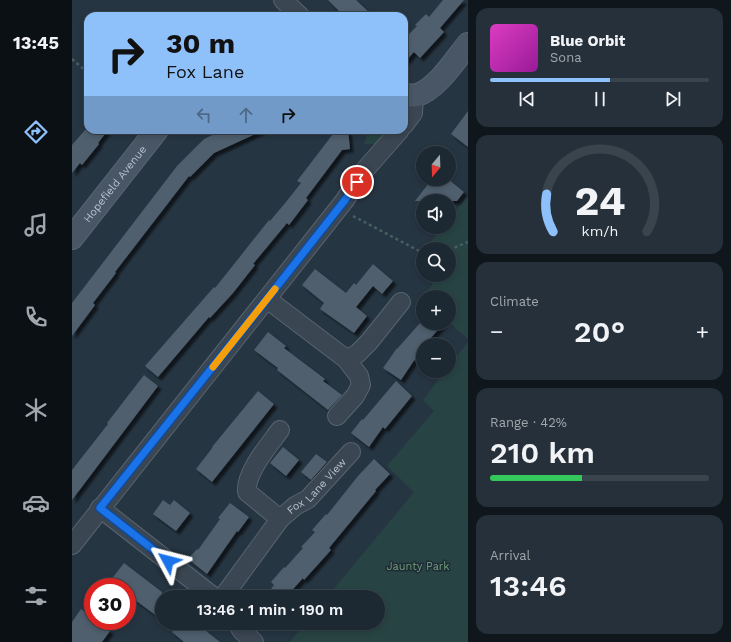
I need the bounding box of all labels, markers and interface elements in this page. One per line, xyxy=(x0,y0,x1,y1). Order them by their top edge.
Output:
text: 30 m xyxy=(166,27,235,60)
icon: right xyxy=(100,28,152,80)
text: 13:45 xyxy=(13,32,59,53)
text: Blue Orbit xyxy=(550,32,625,50)
text: Sona xyxy=(550,50,582,65)
text: Fox Lane xyxy=(166,61,244,82)
icon: previous xyxy=(516,88,538,110)
icon: pause xyxy=(589,88,611,110)
icon: next xyxy=(662,88,684,110)
icon: left xyxy=(193,104,215,126)
icon: ahead xyxy=(235,104,257,126)
icon: right xyxy=(277,104,299,126)
icon: directions xyxy=(22,118,50,146)
street label: Hopefield Avenue xyxy=(81,143,149,225)
north arrow xyxy=(416,146,456,186)
map controls xyxy=(416,146,456,378)
pin xyxy=(340,165,374,199)
icon: arrive xyxy=(346,171,368,193)
text: 24 xyxy=(574,176,625,225)
button: sound xyxy=(416,194,456,234)
icon: music xyxy=(22,211,50,239)
text: km/h xyxy=(581,223,618,239)
button: search xyxy=(416,242,456,282)
button: + xyxy=(416,290,456,330)
text: Climate xyxy=(490,294,539,309)
icon: phone xyxy=(22,303,50,331)
text: 20° xyxy=(574,314,625,349)
text: − xyxy=(490,319,503,344)
text: + xyxy=(696,319,709,344)
button: − xyxy=(416,338,456,378)
icon: climate xyxy=(22,396,50,424)
text: Range · 42% xyxy=(490,415,567,430)
text: 210 km xyxy=(490,435,595,470)
street label: Fox Lane View xyxy=(284,455,349,517)
icon: car xyxy=(22,489,50,517)
position arrow xyxy=(147,540,189,582)
text: Arrival xyxy=(490,548,531,563)
park label: Jaunty Park xyxy=(386,560,450,573)
text: 13:46 xyxy=(490,568,567,603)
speed limit sign: 30 xyxy=(84,578,136,630)
icon: filters xyxy=(22,582,50,610)
text: 13:46 · 1 min · 190 m xyxy=(197,601,343,619)

